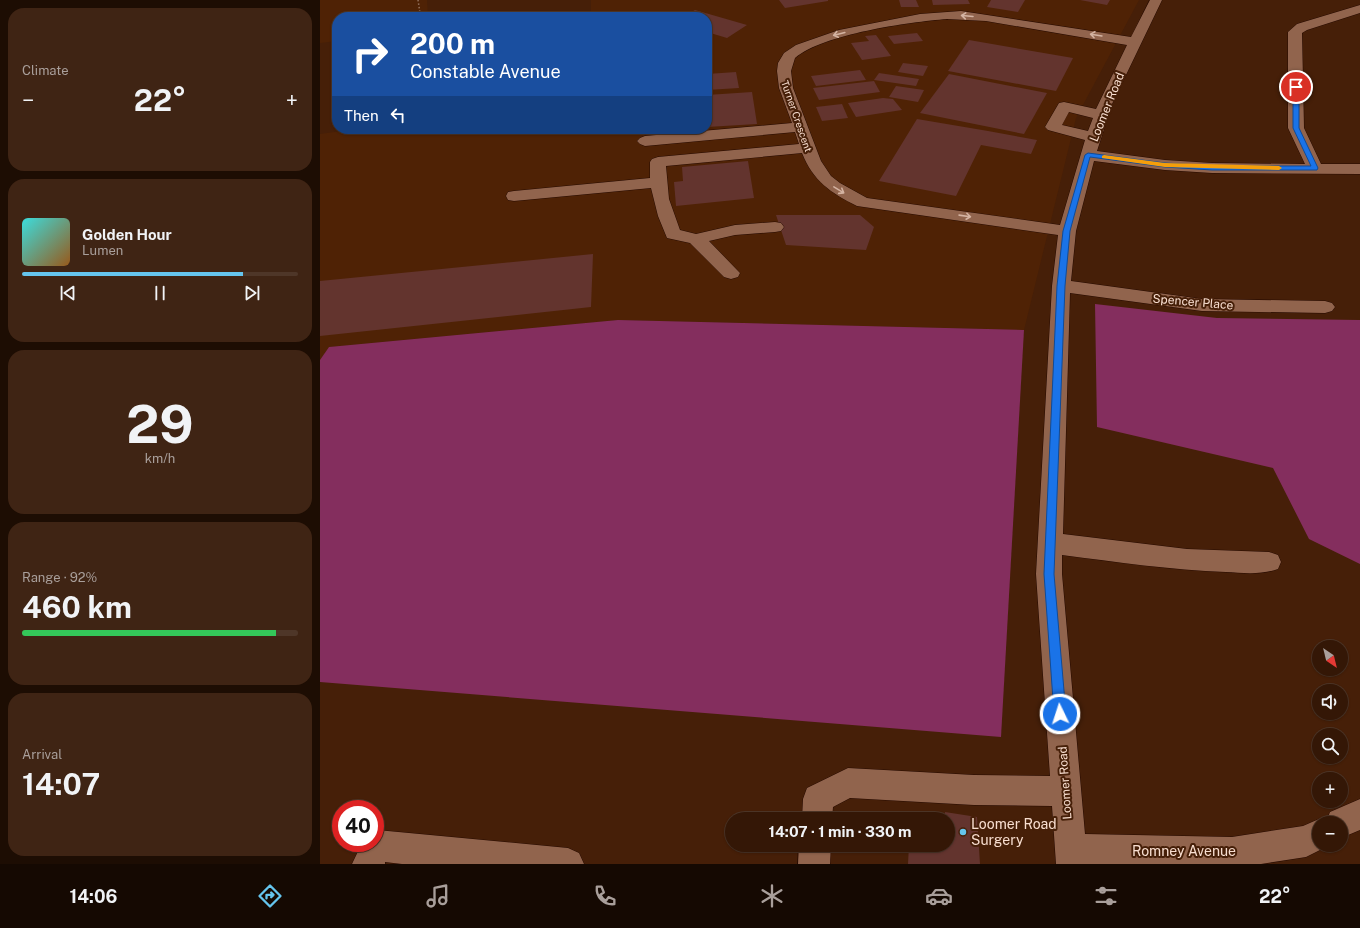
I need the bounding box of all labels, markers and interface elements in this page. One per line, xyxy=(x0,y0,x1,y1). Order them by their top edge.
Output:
one-way arrow xyxy=(961,12,974,19)
text: 200 m xyxy=(410,27,495,60)
icon: right xyxy=(344,28,396,80)
one-way arrow xyxy=(833,31,846,38)
one-way arrow xyxy=(1090,31,1103,39)
text: Constable Avenue xyxy=(410,61,561,82)
text: Climate xyxy=(22,63,69,78)
street label: Loomer Road xyxy=(1087,70,1127,144)
pin xyxy=(1279,70,1313,104)
icon: arrive xyxy=(1285,76,1307,98)
street label: Turner Crescent xyxy=(779,79,815,153)
text: 22° xyxy=(134,82,186,118)
text: − xyxy=(22,87,34,113)
text: + xyxy=(286,87,298,113)
icon: left xyxy=(387,104,409,126)
text: Then xyxy=(344,107,379,124)
one-way arrow xyxy=(833,187,845,195)
one-way arrow xyxy=(958,212,971,220)
text: Golden Hour xyxy=(82,226,172,243)
text: Lumen xyxy=(82,243,123,258)
icon: previous xyxy=(57,282,79,304)
icon: pause xyxy=(149,282,171,304)
icon: next xyxy=(241,282,263,304)
street label: Spencer Place xyxy=(1152,291,1234,313)
text: 29 xyxy=(126,394,194,455)
text: km/h xyxy=(145,451,175,466)
text: Range · 92% xyxy=(22,570,97,585)
text: 460 km xyxy=(22,589,132,625)
north arrow xyxy=(1312,640,1348,676)
map controls xyxy=(1312,640,1348,852)
button: sound xyxy=(1312,684,1348,720)
position arrow xyxy=(1039,693,1081,735)
button: search xyxy=(1312,728,1348,764)
street label: Loomer Road xyxy=(1055,746,1075,820)
text: Arrival xyxy=(22,747,62,762)
text: 14:07 xyxy=(22,766,100,802)
button: + xyxy=(1312,772,1348,808)
speed limit sign: 40 xyxy=(332,800,384,852)
place label: Loomer Road Surgery xyxy=(971,816,1057,848)
button: − xyxy=(1312,816,1348,852)
text: 14:07 · 1 min · 330 m xyxy=(769,823,911,840)
marker: Loomer Road Surgery xyxy=(958,827,968,837)
street label: Romney Avenue xyxy=(1132,843,1236,859)
icon: directions xyxy=(256,882,284,910)
icon: music xyxy=(424,882,452,910)
icon: phone xyxy=(591,882,619,910)
icon: climate xyxy=(758,882,786,910)
icon: car xyxy=(925,882,953,910)
icon: filters xyxy=(1092,882,1120,910)
text: 14:06 xyxy=(70,886,117,907)
text: 22° xyxy=(1259,886,1290,907)

